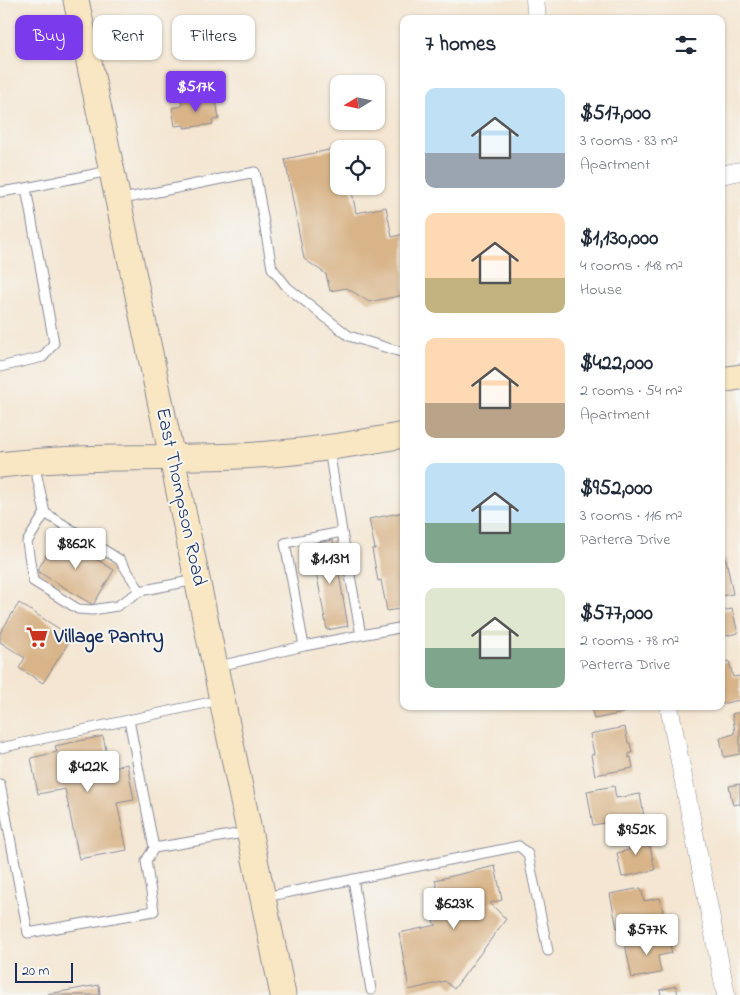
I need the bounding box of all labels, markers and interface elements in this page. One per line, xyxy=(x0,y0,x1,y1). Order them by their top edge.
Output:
chip: Buy xyxy=(15,15,83,60)
chip: Rent xyxy=(93,15,162,60)
chip: Filters xyxy=(172,15,255,60)
text: 7 homes xyxy=(425,30,496,60)
icon: filters xyxy=(672,31,700,59)
pin: $517K xyxy=(161,70,231,113)
text: $517K xyxy=(177,75,215,99)
north arrow xyxy=(330,75,385,130)
map controls xyxy=(330,75,385,195)
text: $517,000 xyxy=(580,99,651,129)
icon: home xyxy=(465,108,525,168)
text: 3 rooms · 83 m² xyxy=(580,129,678,153)
button: locate xyxy=(330,140,385,195)
text: Apartment xyxy=(580,153,650,177)
text: $1,130,000 xyxy=(580,224,658,254)
icon: home xyxy=(465,233,525,293)
text: 4 rooms · 148 m² xyxy=(580,254,683,278)
text: House xyxy=(580,278,622,302)
text: $422,000 xyxy=(580,349,653,379)
icon: home xyxy=(465,358,525,418)
text: 2 rooms · 54 m² xyxy=(580,379,682,403)
text: Apartment xyxy=(580,403,650,427)
street label: East Thompson Road xyxy=(147,405,213,589)
text: $952,000 xyxy=(580,474,652,504)
icon: home xyxy=(465,483,525,543)
text: 3 rooms · 116 m² xyxy=(580,504,683,528)
pin: $862K xyxy=(41,528,111,570)
text: Parterra Drive xyxy=(580,528,670,552)
text: $862K xyxy=(57,532,95,556)
pin: $1.13M xyxy=(289,542,371,585)
text: $1.13M xyxy=(310,547,350,571)
text: $577,000 xyxy=(580,599,653,629)
icon: home xyxy=(465,608,525,668)
place label: Village Pantry xyxy=(53,623,164,653)
supermarket icon: Village Pantry xyxy=(24,624,50,650)
text: 2 rooms · 78 m² xyxy=(580,629,679,653)
text: Parterra Drive xyxy=(580,653,670,677)
pin: $422K xyxy=(53,750,123,793)
text: $422K xyxy=(68,755,108,779)
pin: $952K xyxy=(601,814,671,856)
text: $952K xyxy=(616,818,656,842)
pin: $623K xyxy=(419,888,489,930)
text: $623K xyxy=(434,892,474,916)
pin: $577K xyxy=(612,914,682,956)
text: $577K xyxy=(627,918,667,942)
scale bar xyxy=(15,960,72,983)
text: 20 m xyxy=(22,961,49,982)

